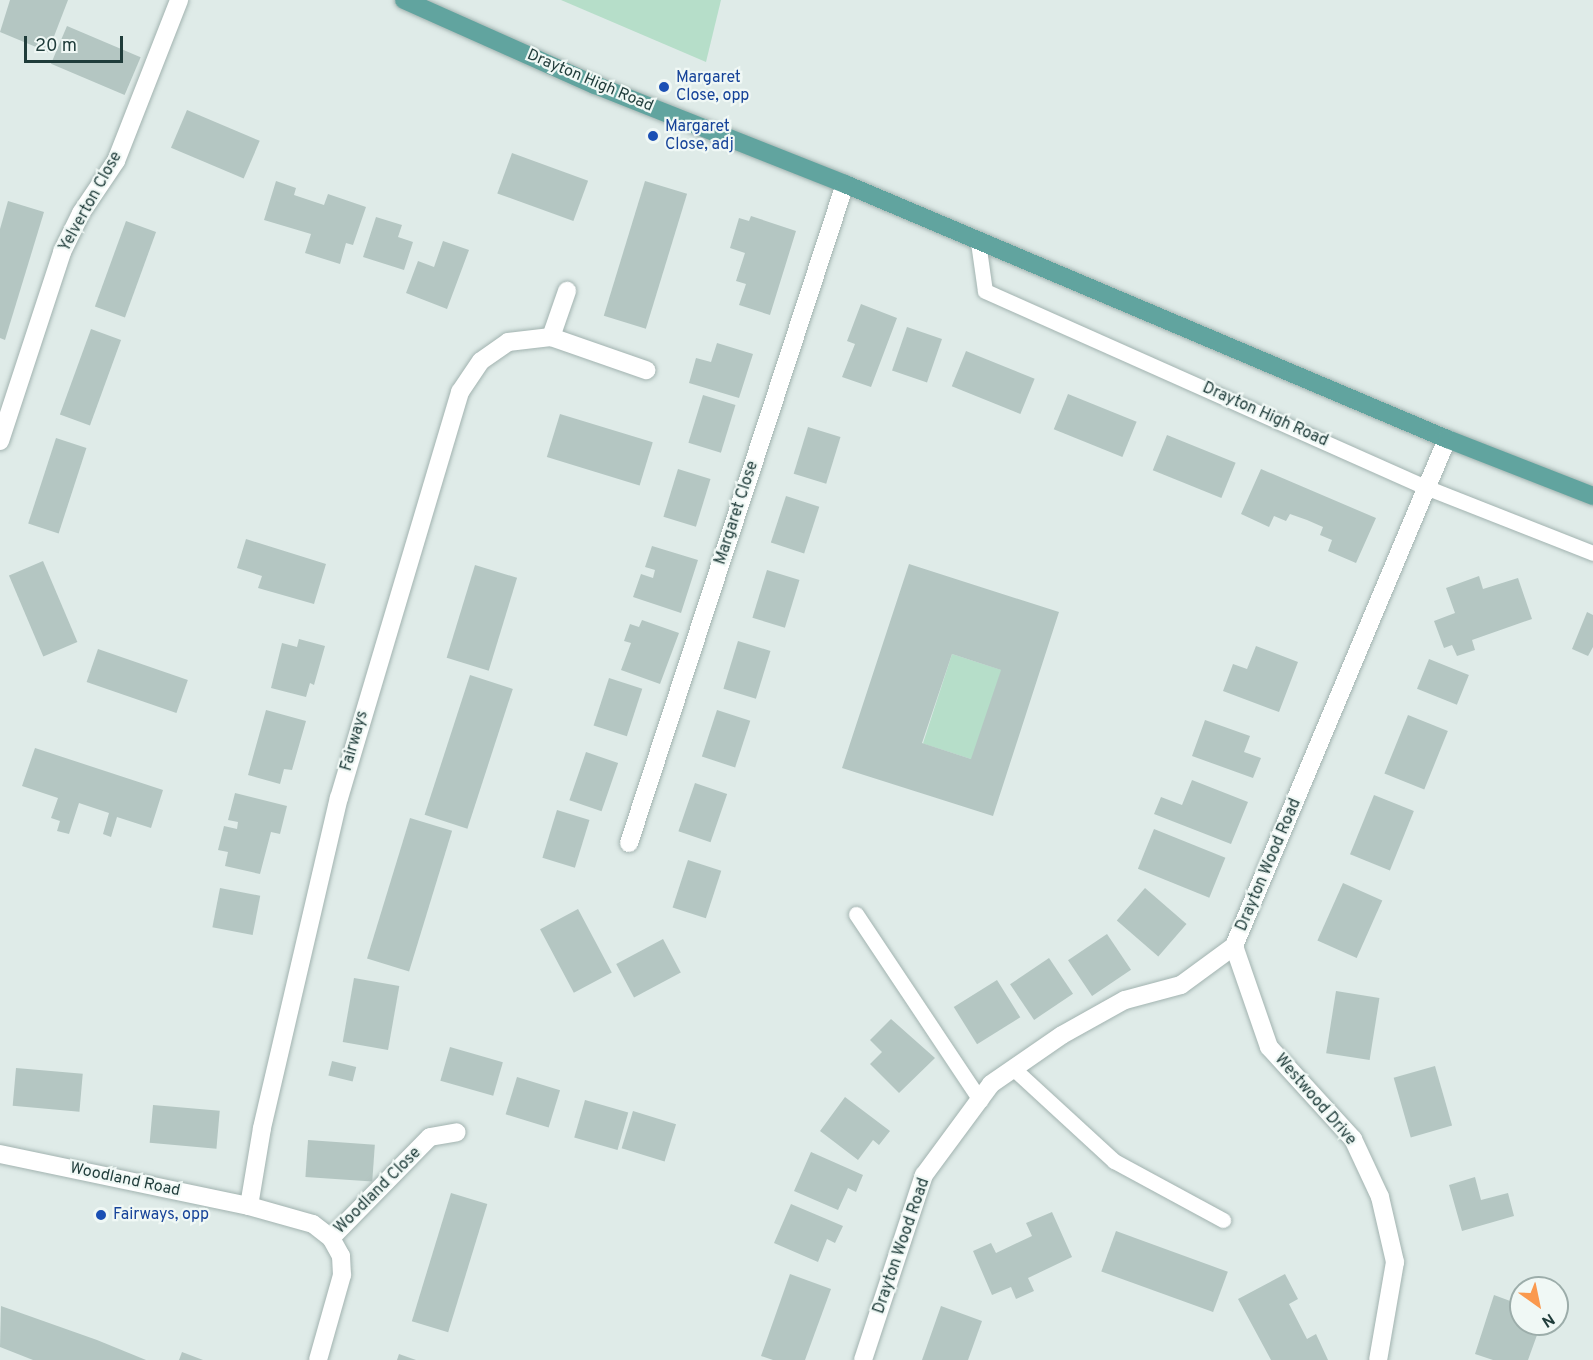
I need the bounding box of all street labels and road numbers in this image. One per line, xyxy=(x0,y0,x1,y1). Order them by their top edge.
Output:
street label: Drayton High Road xyxy=(524,46,656,116)
street label: Yelverton Close xyxy=(56,149,126,255)
street label: Drayton High Road xyxy=(1199,379,1331,451)
street label: Margaret Close xyxy=(711,459,763,567)
street label: Fairways xyxy=(337,709,373,773)
street label: Drayton Wood Road xyxy=(1232,796,1306,934)
street label: Westwood Drive xyxy=(1270,1050,1360,1150)
street label: Woodland Close xyxy=(331,1144,425,1238)
street label: Woodland Road xyxy=(68,1159,182,1201)
street label: Drayton Wood Road xyxy=(870,1175,934,1317)

